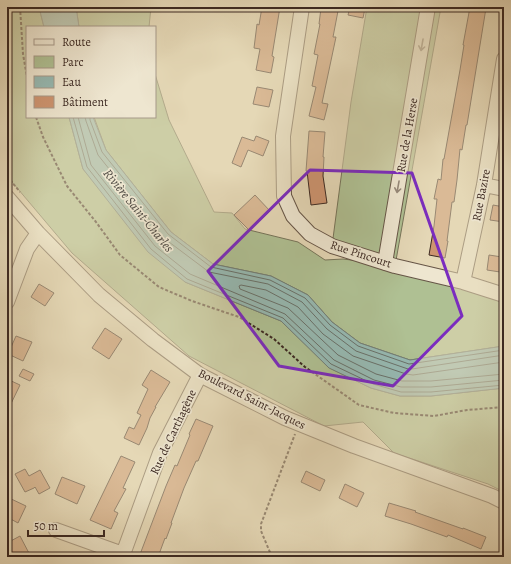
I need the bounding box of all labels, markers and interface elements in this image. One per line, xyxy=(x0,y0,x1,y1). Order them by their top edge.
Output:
legend xyxy=(26,26,156,118)
text: Route xyxy=(62,34,91,50)
one-way arrow xyxy=(418,39,426,52)
text: Parc xyxy=(62,54,84,70)
text: Eau xyxy=(62,74,81,90)
text: Bâtiment xyxy=(62,94,108,110)
street label: Rue de la Herse xyxy=(393,97,421,173)
water label: Rivière Saint-Charles xyxy=(100,165,178,256)
street label: Rue Bazire xyxy=(468,168,494,222)
one-way arrow xyxy=(394,181,402,194)
street label: Rue Pincourt xyxy=(328,237,394,271)
street label: Boulevard Saint-Jacques xyxy=(196,365,309,433)
street label: Rue de Carthagène xyxy=(146,387,200,477)
scale bar xyxy=(28,512,104,538)
text: 50 m xyxy=(34,518,58,534)

